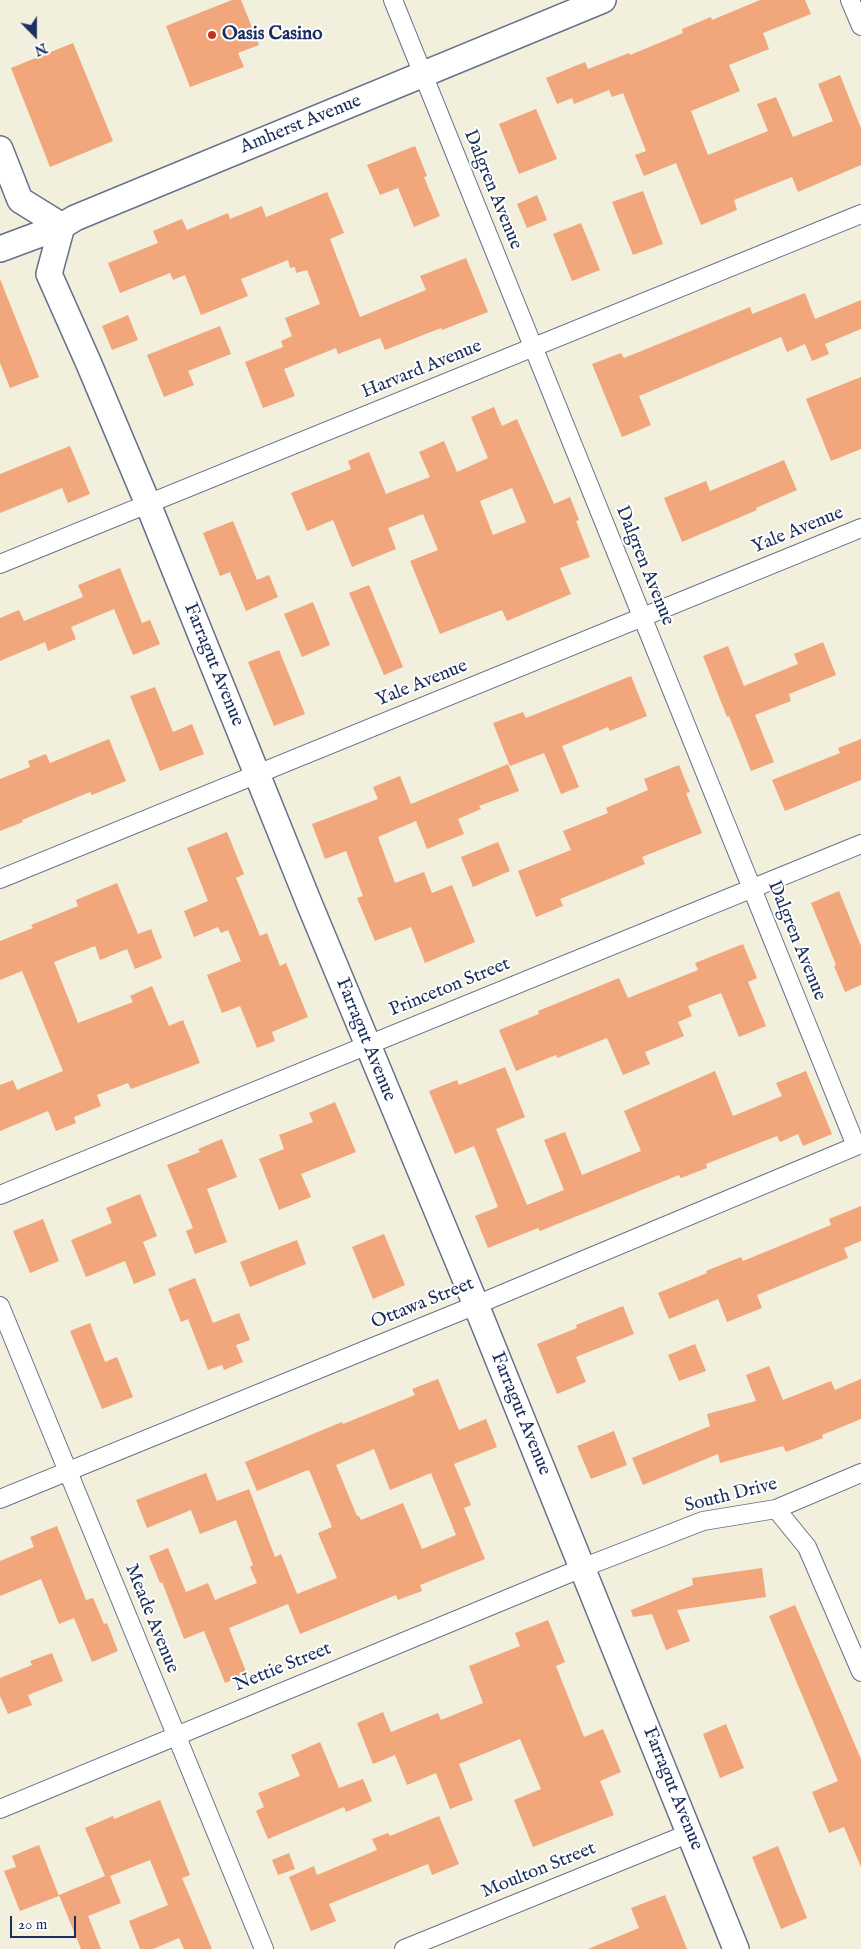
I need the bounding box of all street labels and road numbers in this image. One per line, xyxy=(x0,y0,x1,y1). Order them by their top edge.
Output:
street label: Amherst Avenue xyxy=(237,90,365,160)
street label: Dalgren Avenue xyxy=(458,127,526,253)
street label: Harvard Avenue xyxy=(359,336,485,404)
street label: Yale Avenue xyxy=(749,502,847,560)
street label: Dalgren Avenue xyxy=(610,503,678,629)
street label: Farragut Avenue xyxy=(178,600,248,730)
street label: Yale Avenue xyxy=(373,655,471,713)
street label: Dalgren Avenue xyxy=(762,878,830,1004)
street label: Princeton Street xyxy=(386,953,514,1023)
street label: Farragut Avenue xyxy=(330,975,400,1105)
street label: Ottawa Street xyxy=(368,1273,478,1335)
street label: Farragut Avenue xyxy=(485,1349,555,1479)
street label: South Drive xyxy=(682,1473,780,1519)
street label: Meade Avenue xyxy=(119,1561,183,1677)
street label: Nettie Street xyxy=(231,1638,335,1698)
street label: Farragut Avenue xyxy=(637,1724,707,1854)
street label: Moulton Street xyxy=(479,1838,599,1904)

